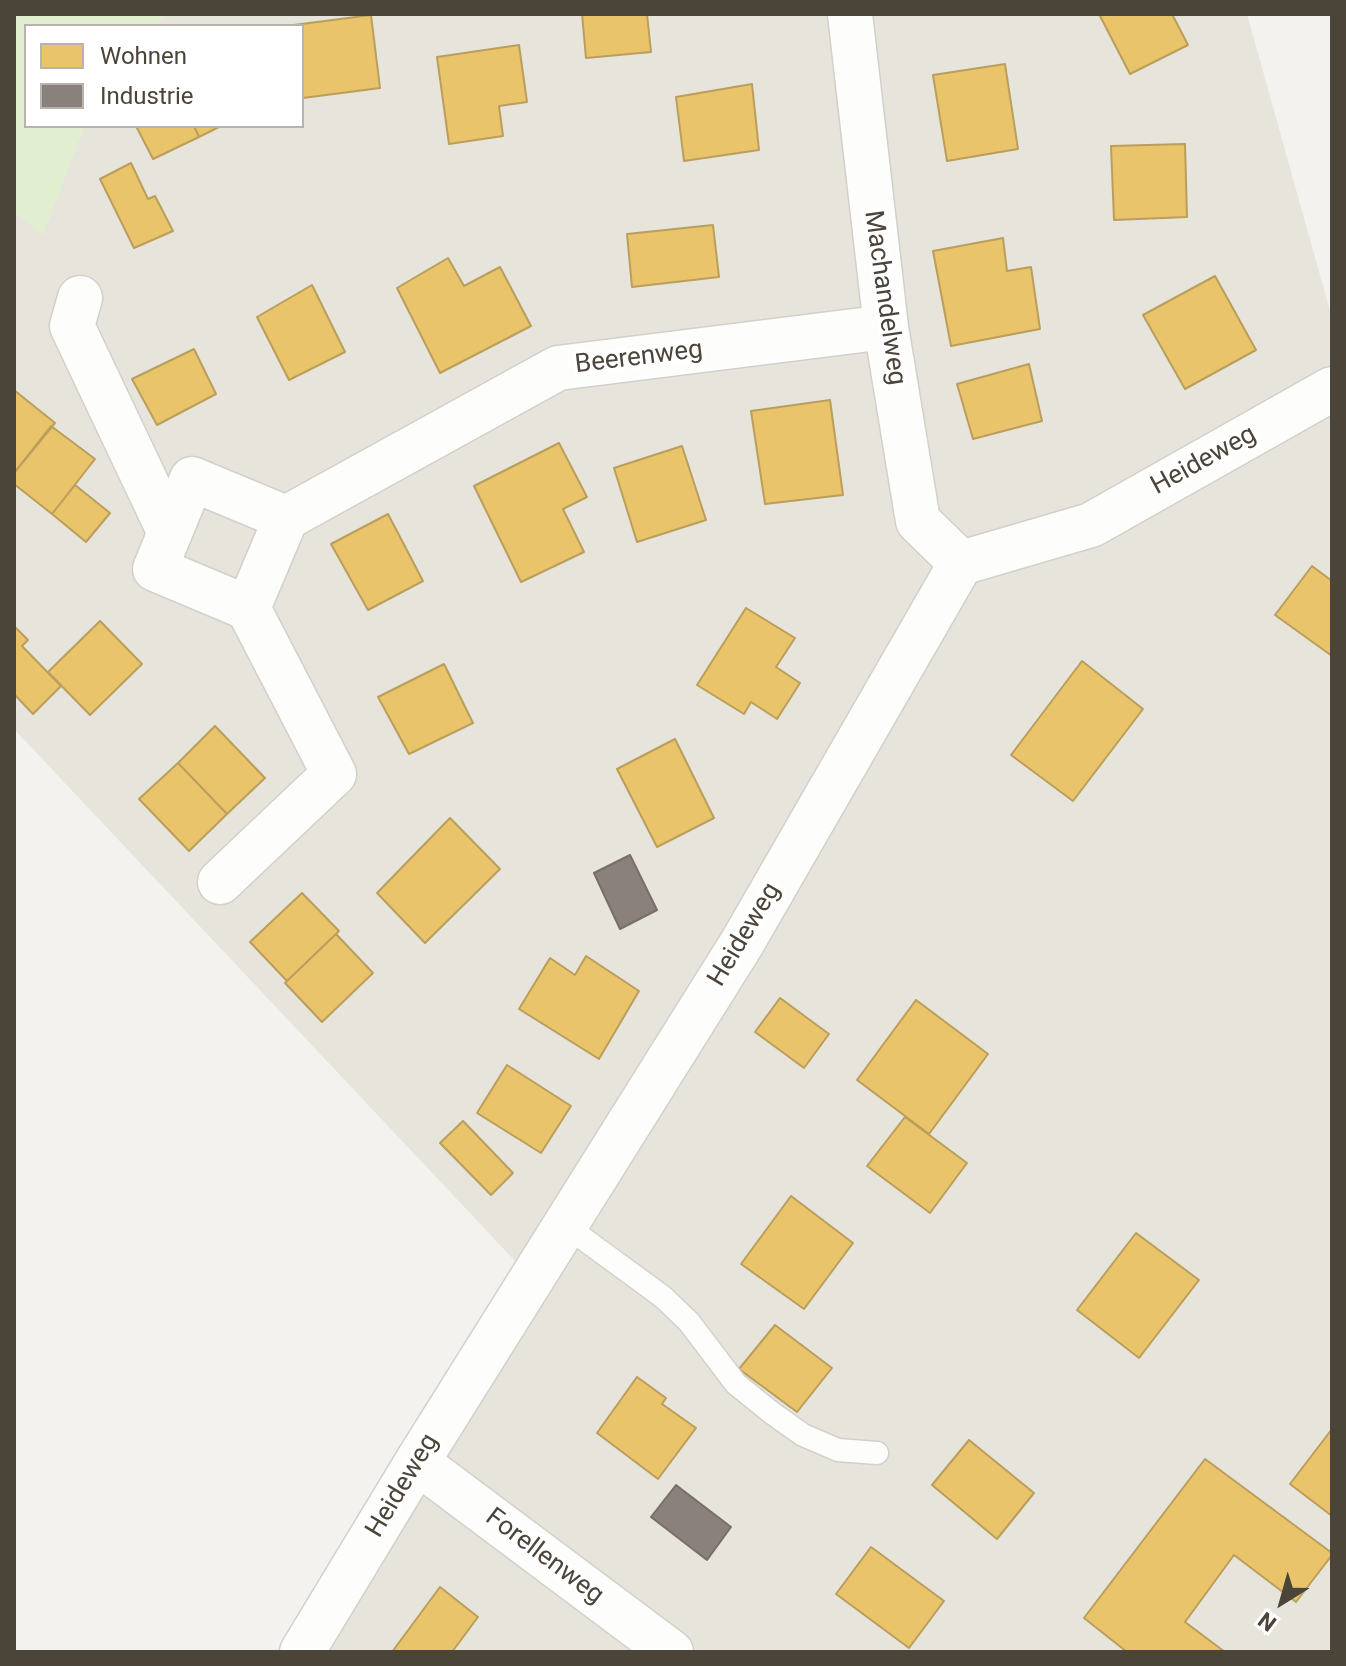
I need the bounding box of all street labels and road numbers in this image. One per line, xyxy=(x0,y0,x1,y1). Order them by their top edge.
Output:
street label: Machandelweg xyxy=(856,209,912,387)
street label: Beerenweg xyxy=(573,335,705,381)
street label: Heideweg xyxy=(1146,419,1262,503)
street label: Heideweg xyxy=(702,878,788,992)
street label: Heideweg xyxy=(360,1429,446,1543)
street label: Forellenweg xyxy=(479,1502,609,1612)

